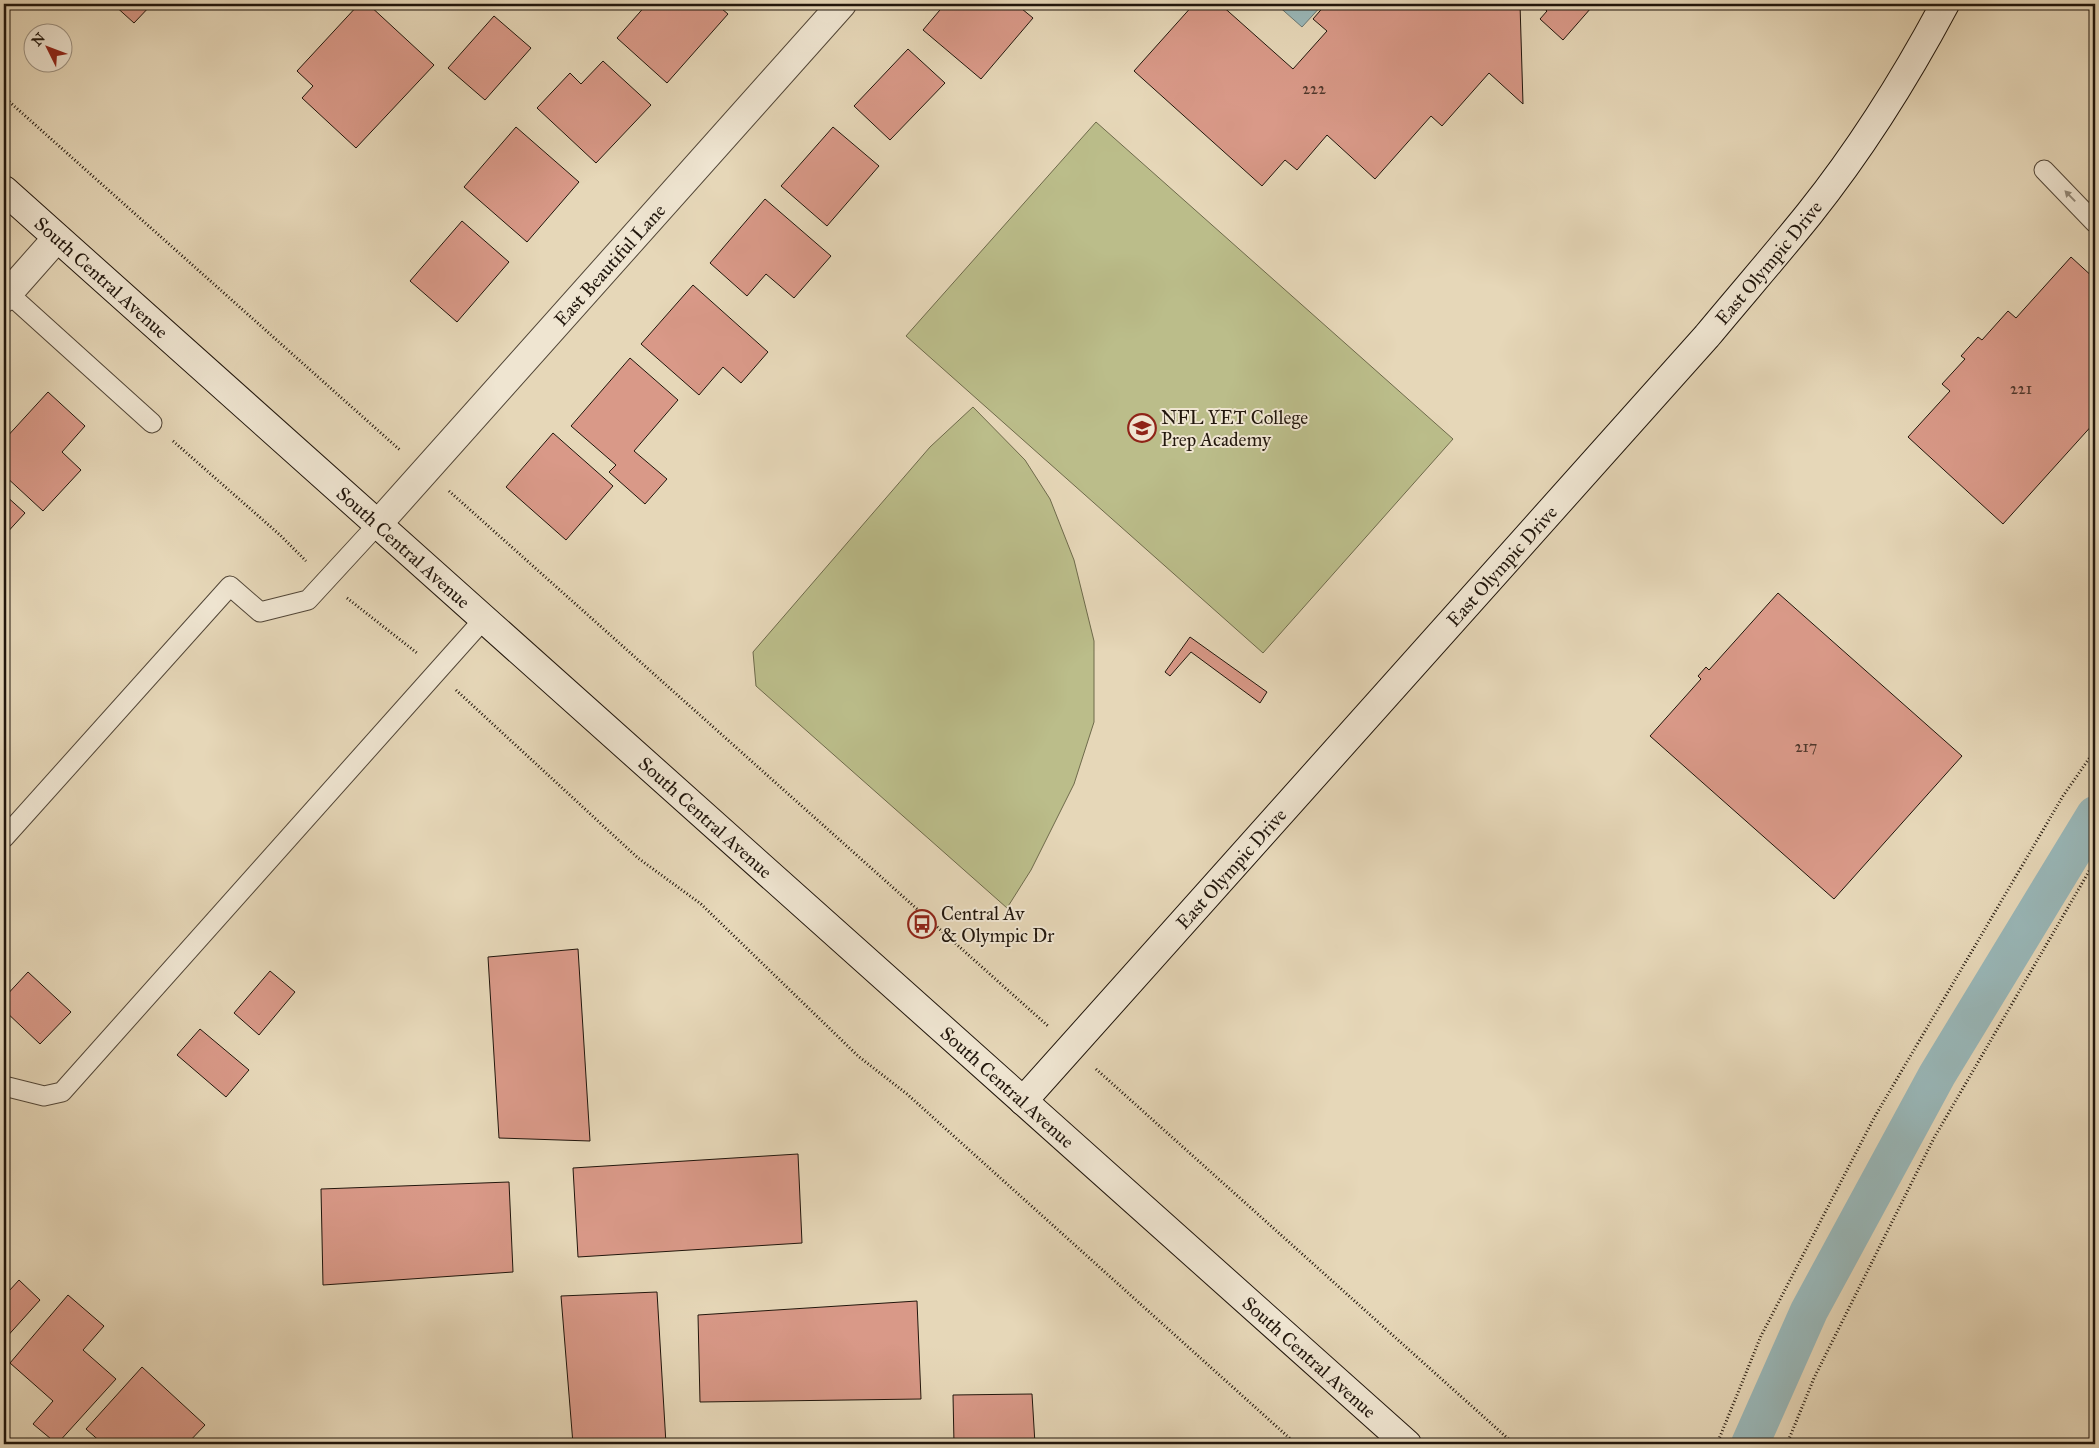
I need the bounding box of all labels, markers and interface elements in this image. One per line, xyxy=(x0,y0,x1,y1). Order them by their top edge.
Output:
north arrow xyxy=(22,22,72,72)
text: N xyxy=(28,29,49,50)
house number: 222 xyxy=(1302,79,1326,98)
one-way arrow xyxy=(2064,191,2076,203)
street label: East Olympic Drive xyxy=(1711,196,1827,329)
street label: East Beautiful Lane xyxy=(549,199,670,331)
street label: South Central Avenue xyxy=(30,212,173,343)
house number: 221 xyxy=(2010,379,2032,398)
place label: NFL YET College Prep Academy xyxy=(1161,406,1308,451)
school or university icon: NFL YET College Prep Academy xyxy=(1127,413,1157,443)
street label: South Central Avenue xyxy=(332,482,475,613)
street label: East Olympic Drive xyxy=(1442,501,1562,631)
house number: 217 xyxy=(1795,737,1817,756)
street label: South Central Avenue xyxy=(634,752,777,883)
street label: East Olympic Drive xyxy=(1171,803,1291,934)
place label: Central Av & Olympic Dr xyxy=(941,902,1055,947)
bus stop icon: Central Av & Olympic Dr xyxy=(907,909,937,939)
street label: South Central Avenue xyxy=(936,1022,1079,1153)
street label: South Central Avenue xyxy=(1238,1292,1381,1423)

